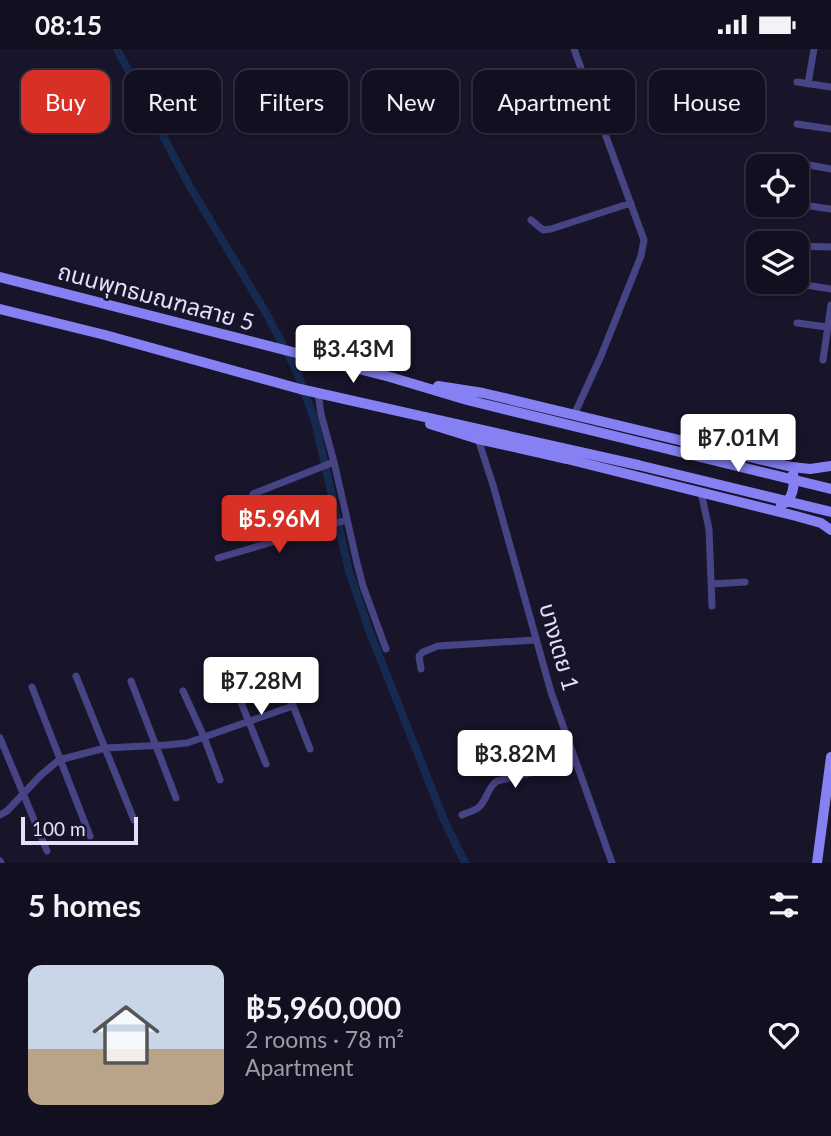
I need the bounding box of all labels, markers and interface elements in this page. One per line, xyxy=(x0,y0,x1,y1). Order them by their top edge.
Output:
text: 08:15 xyxy=(35,9,102,41)
chip: Buy xyxy=(21,70,110,133)
chip: Rent xyxy=(124,70,221,133)
chip: Filters xyxy=(235,70,348,133)
chip: New xyxy=(362,70,459,133)
chip: Apartment xyxy=(473,70,635,133)
chip: House xyxy=(649,70,765,133)
map controls xyxy=(746,154,809,294)
button: locate xyxy=(746,154,809,217)
button: layers xyxy=(746,231,809,294)
street label: ถนนพุทธมณฑลสาย 5 xyxy=(55,256,258,337)
pin: ฿3.43M xyxy=(296,325,410,385)
text: ฿3.43M xyxy=(312,334,394,362)
pin: ฿7.01M xyxy=(681,415,795,474)
text: ฿7.01M xyxy=(697,423,779,451)
pin: ฿5.96M xyxy=(222,496,336,555)
text: ฿5.96M xyxy=(238,504,320,532)
street label: บางเตย 1 xyxy=(534,600,586,694)
pin: ฿7.28M xyxy=(204,657,318,717)
text: ฿7.28M xyxy=(220,666,302,694)
pin: ฿3.82M xyxy=(458,731,572,790)
text: ฿3.82M xyxy=(474,739,556,767)
scale bar xyxy=(21,814,138,846)
text: 100 m xyxy=(32,817,86,840)
icon: filters xyxy=(765,886,803,924)
text: 5 homes xyxy=(28,887,141,923)
text: ฿5,960,000 xyxy=(245,989,401,1025)
icon: home xyxy=(84,993,168,1077)
icon: heart xyxy=(765,1016,803,1054)
text: 2 rooms · 78 m² xyxy=(245,1025,404,1053)
text: Apartment xyxy=(245,1053,353,1081)

